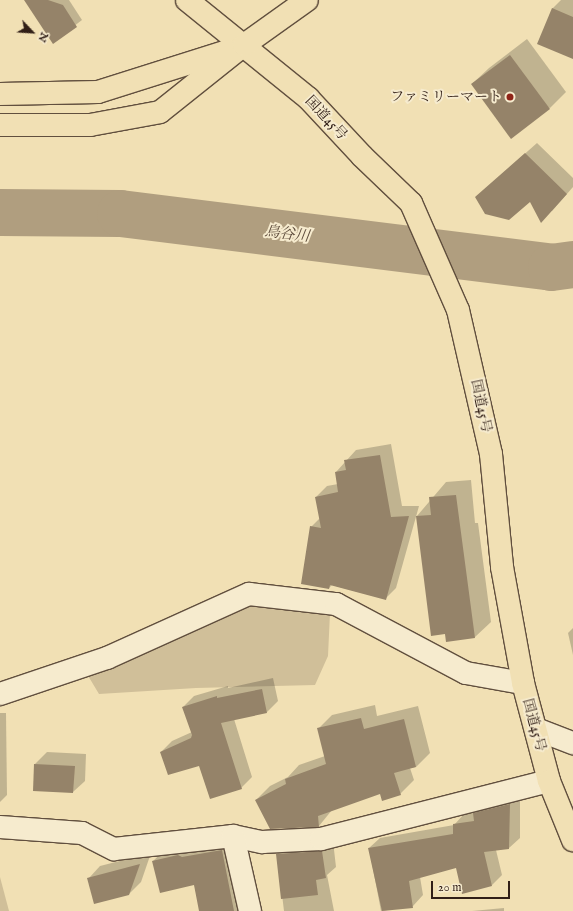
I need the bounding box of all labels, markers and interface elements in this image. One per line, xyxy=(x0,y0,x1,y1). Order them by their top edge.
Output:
north arrow xyxy=(12,12,52,52)
text: N xyxy=(35,30,51,44)
place label: ファミリーマート xyxy=(390,89,502,105)
marker: ファミリーマート xyxy=(505,92,515,102)
street label: 国道45号 xyxy=(301,93,351,143)
water label: 鳥谷川 xyxy=(264,222,310,246)
street label: 国道45号 xyxy=(467,378,495,434)
street label: 国道45号 xyxy=(519,697,549,753)
scale bar xyxy=(433,873,512,899)
text: 20 m xyxy=(438,880,461,895)

